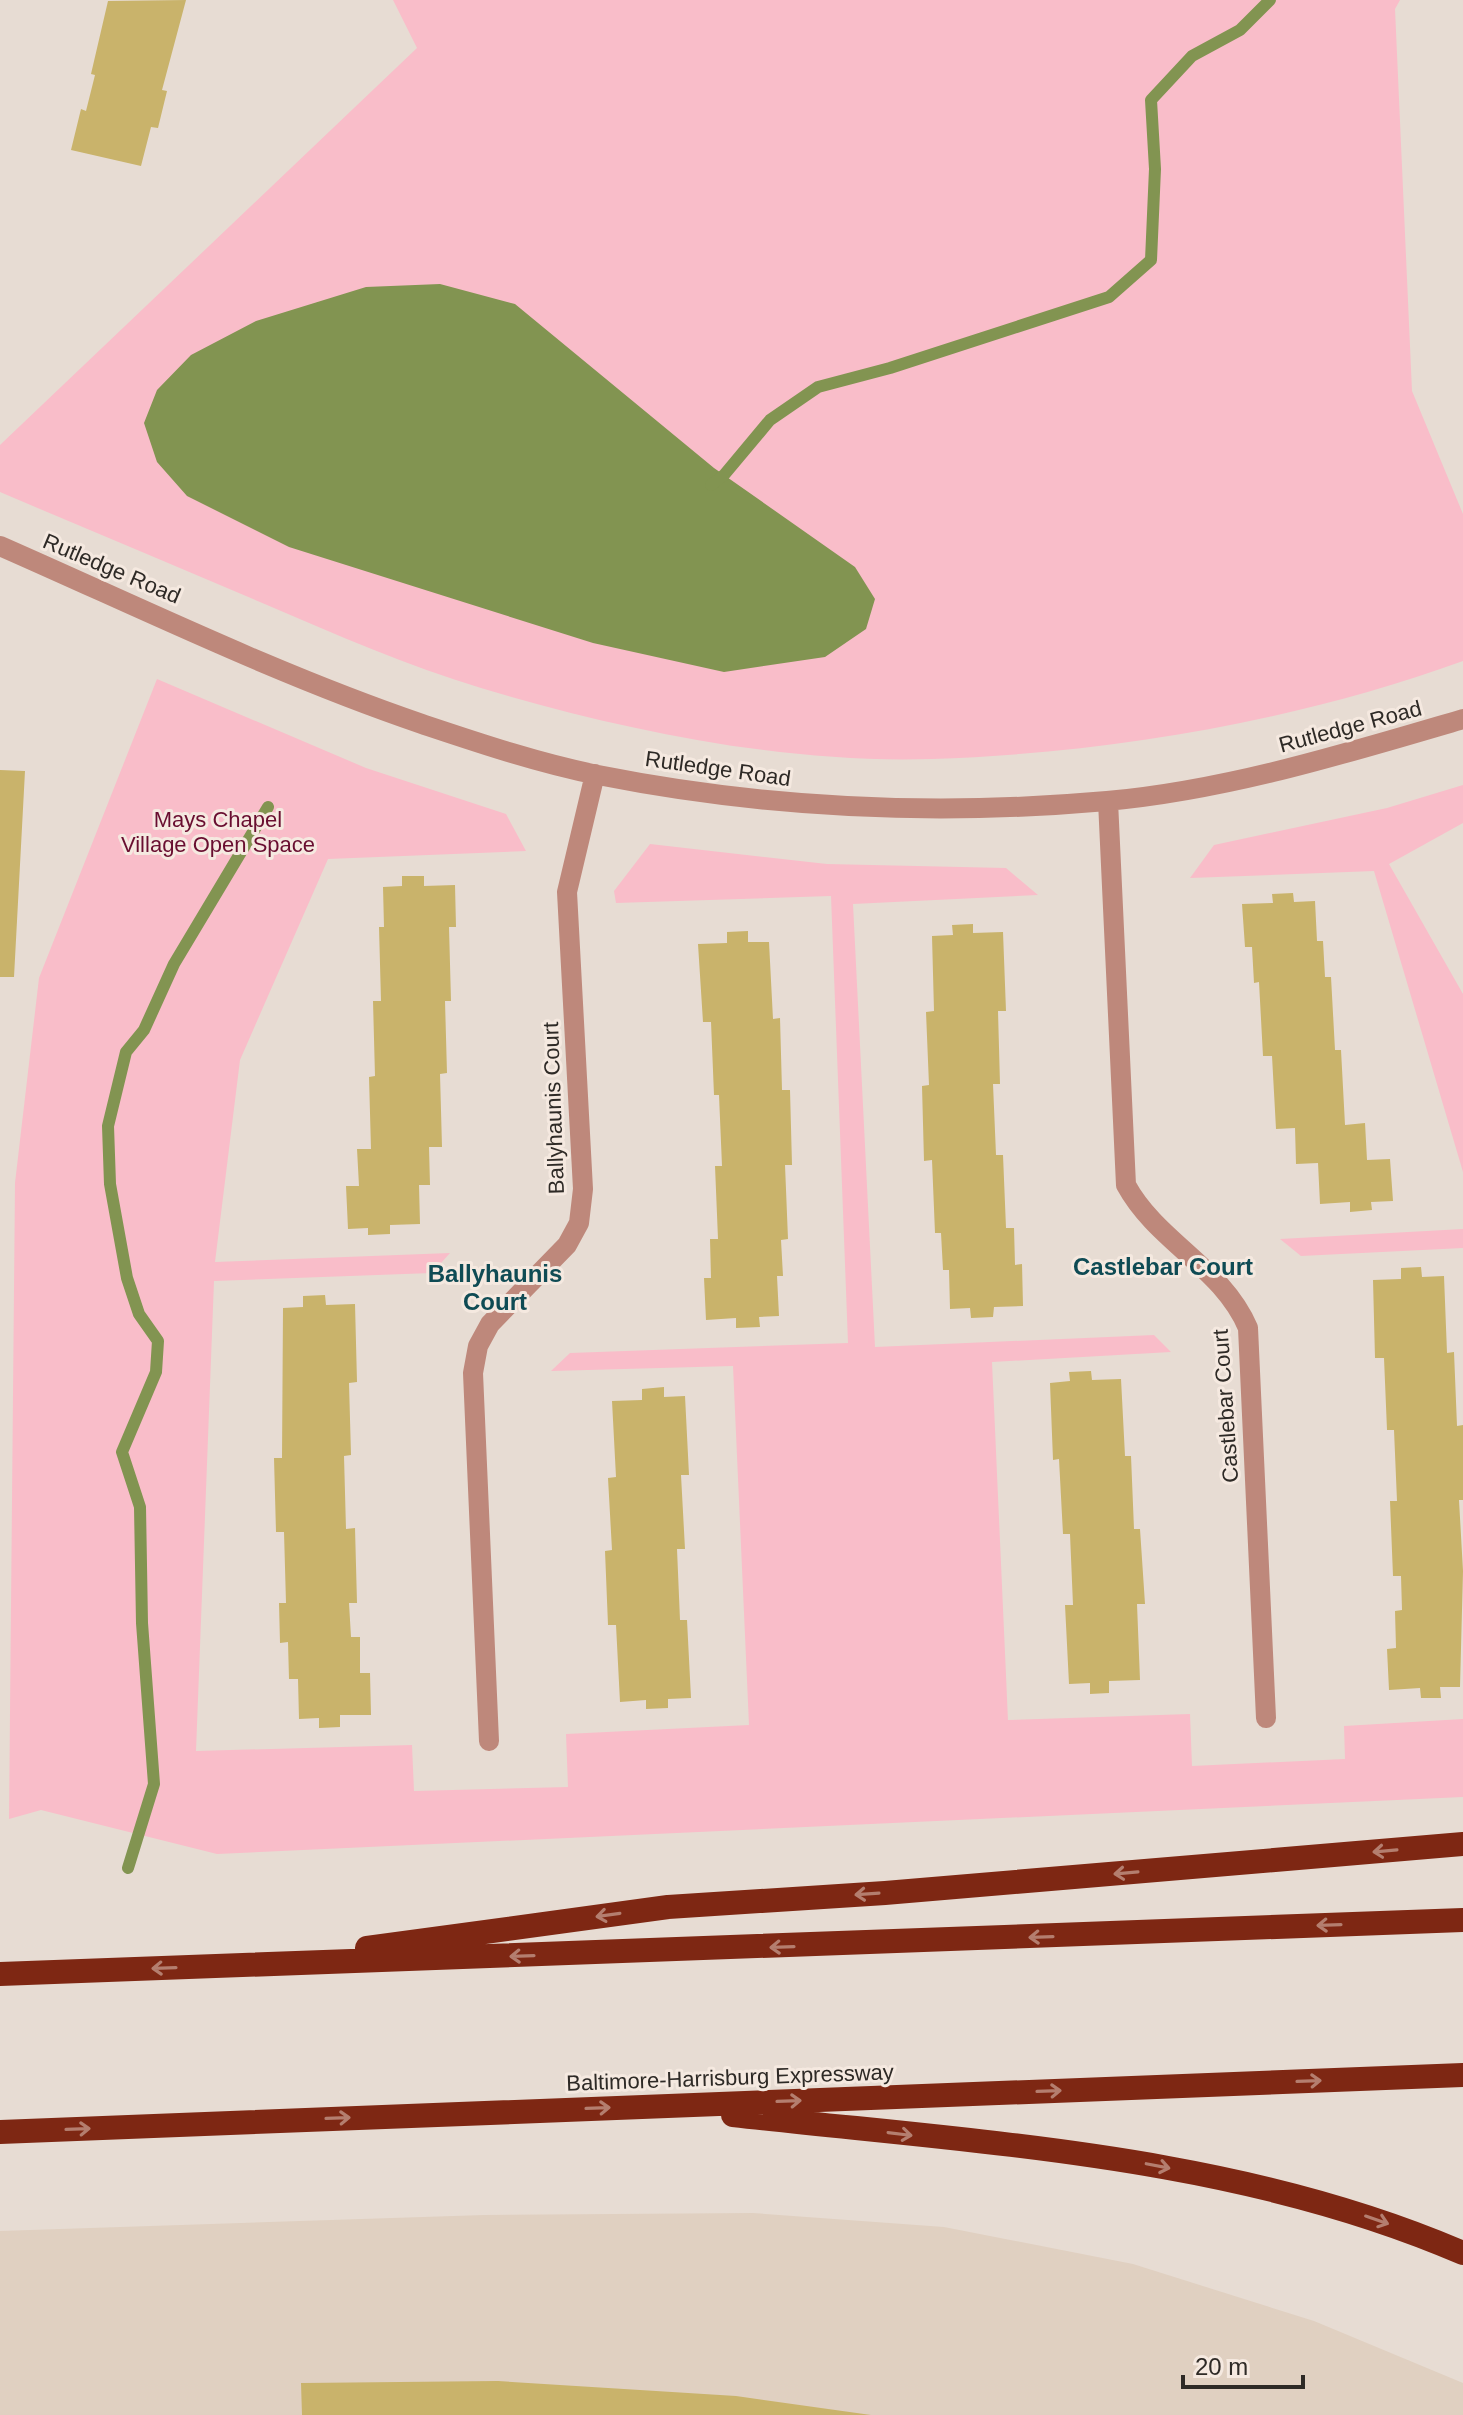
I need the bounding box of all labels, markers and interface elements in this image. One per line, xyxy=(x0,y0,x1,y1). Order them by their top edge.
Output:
street label: Rutledge Road xyxy=(39,528,184,609)
street label: Rutledge Road xyxy=(1276,695,1424,758)
street label: Rutledge Road xyxy=(644,746,792,791)
park label: Mays Chapel Village Open Space xyxy=(121,807,315,857)
street label: Ballyhaunis Court xyxy=(538,1021,569,1195)
district label: Castlebar Court xyxy=(1073,1253,1253,1280)
district label: Ballyhaunis Court xyxy=(428,1260,562,1315)
street label: Castlebar Court xyxy=(1208,1328,1243,1484)
one-way arrow xyxy=(1372,1843,1399,1858)
one-way arrow xyxy=(1113,1865,1140,1880)
one-way arrow xyxy=(854,1887,881,1902)
one-way arrow xyxy=(596,1908,621,1923)
one-way arrow xyxy=(1316,1918,1343,1933)
one-way arrow xyxy=(1028,1929,1055,1944)
one-way arrow xyxy=(769,1940,796,1955)
one-way arrow xyxy=(509,1949,536,1964)
one-way arrow xyxy=(151,1960,178,1975)
street label: Baltimore-Harrisburg Expressway xyxy=(566,2059,894,2096)
one-way arrow xyxy=(1295,2074,1322,2089)
one-way arrow xyxy=(1035,2084,1062,2099)
one-way arrow xyxy=(775,2093,802,2108)
one-way arrow xyxy=(584,2101,611,2116)
one-way arrow xyxy=(324,2111,351,2126)
one-way arrow xyxy=(64,2121,91,2136)
one-way arrow xyxy=(886,2127,913,2142)
one-way arrow xyxy=(1145,2159,1170,2174)
one-way arrow xyxy=(1364,2213,1389,2228)
scale bar xyxy=(1183,2339,1303,2389)
text: 20 m xyxy=(1195,2353,1248,2380)

